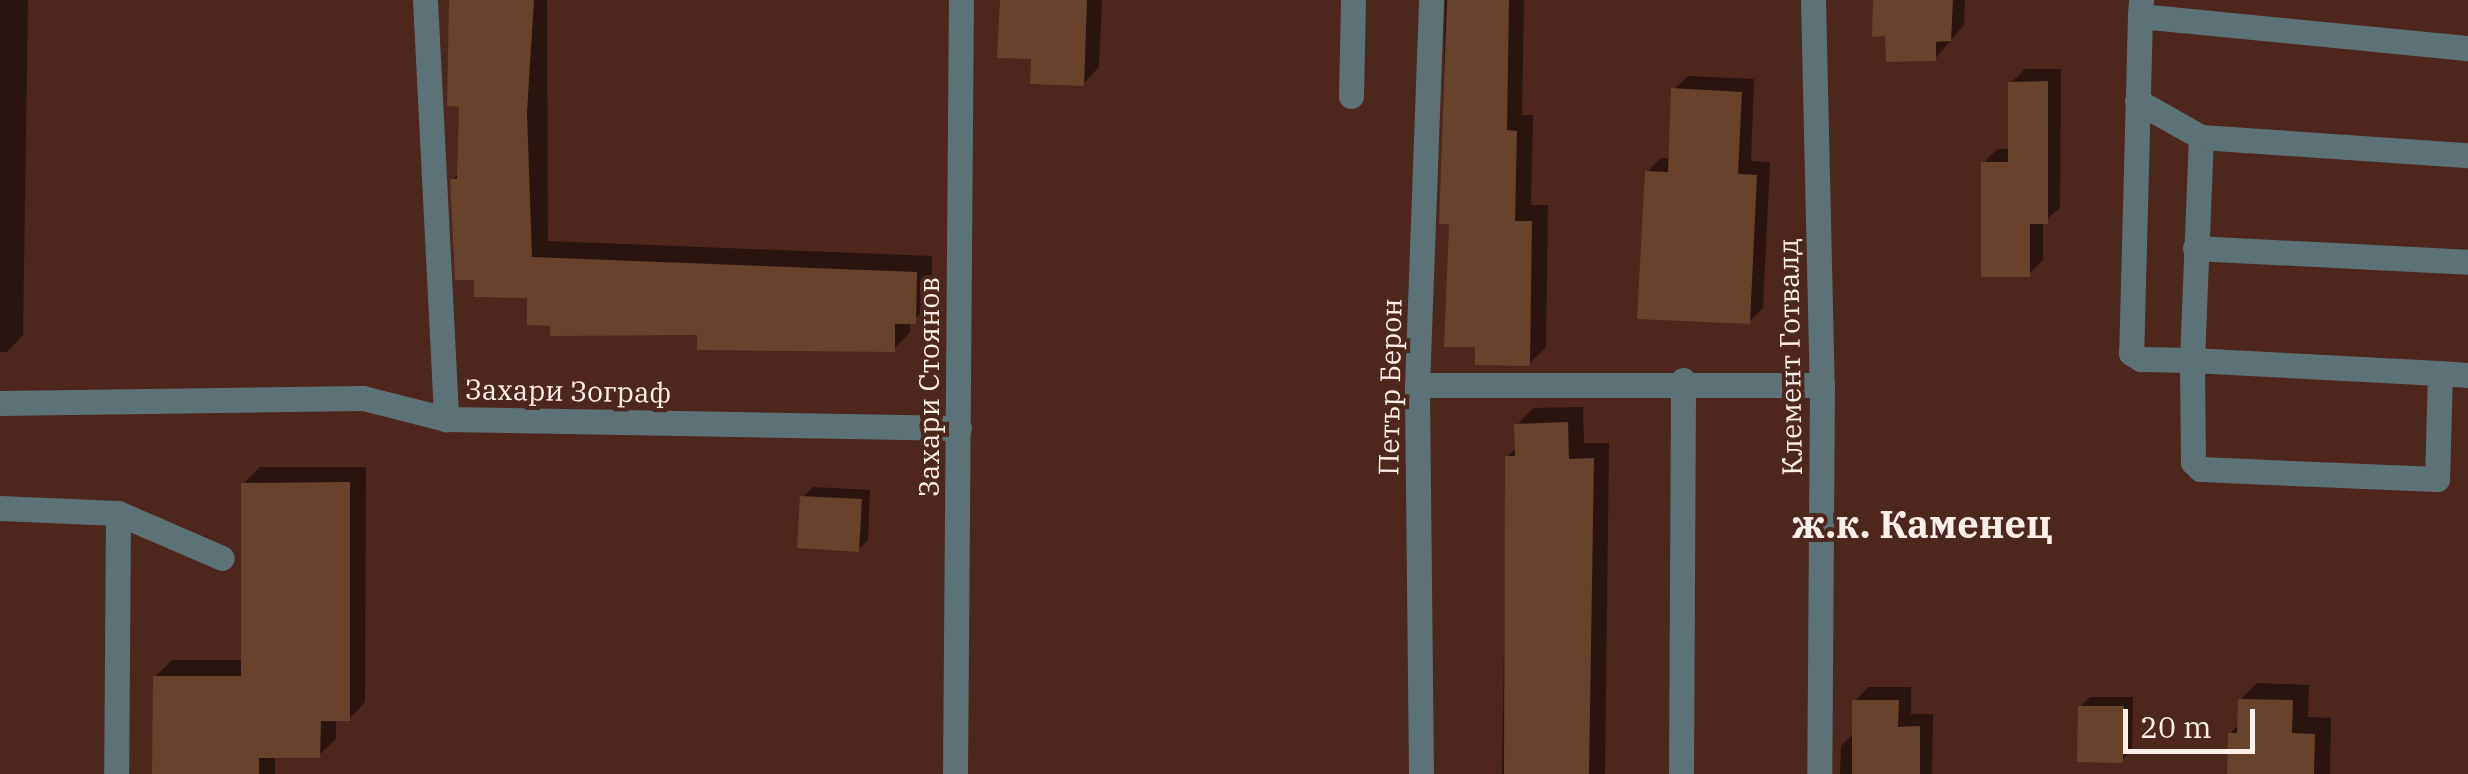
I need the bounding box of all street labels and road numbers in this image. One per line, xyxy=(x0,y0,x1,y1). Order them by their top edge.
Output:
street label: Клемент Готвалд xyxy=(1771,238,1809,476)
street label: Захари Стоянов xyxy=(912,277,946,497)
street label: Петър Берон xyxy=(1372,298,1408,476)
street label: Захари Зограф xyxy=(465,372,671,410)

